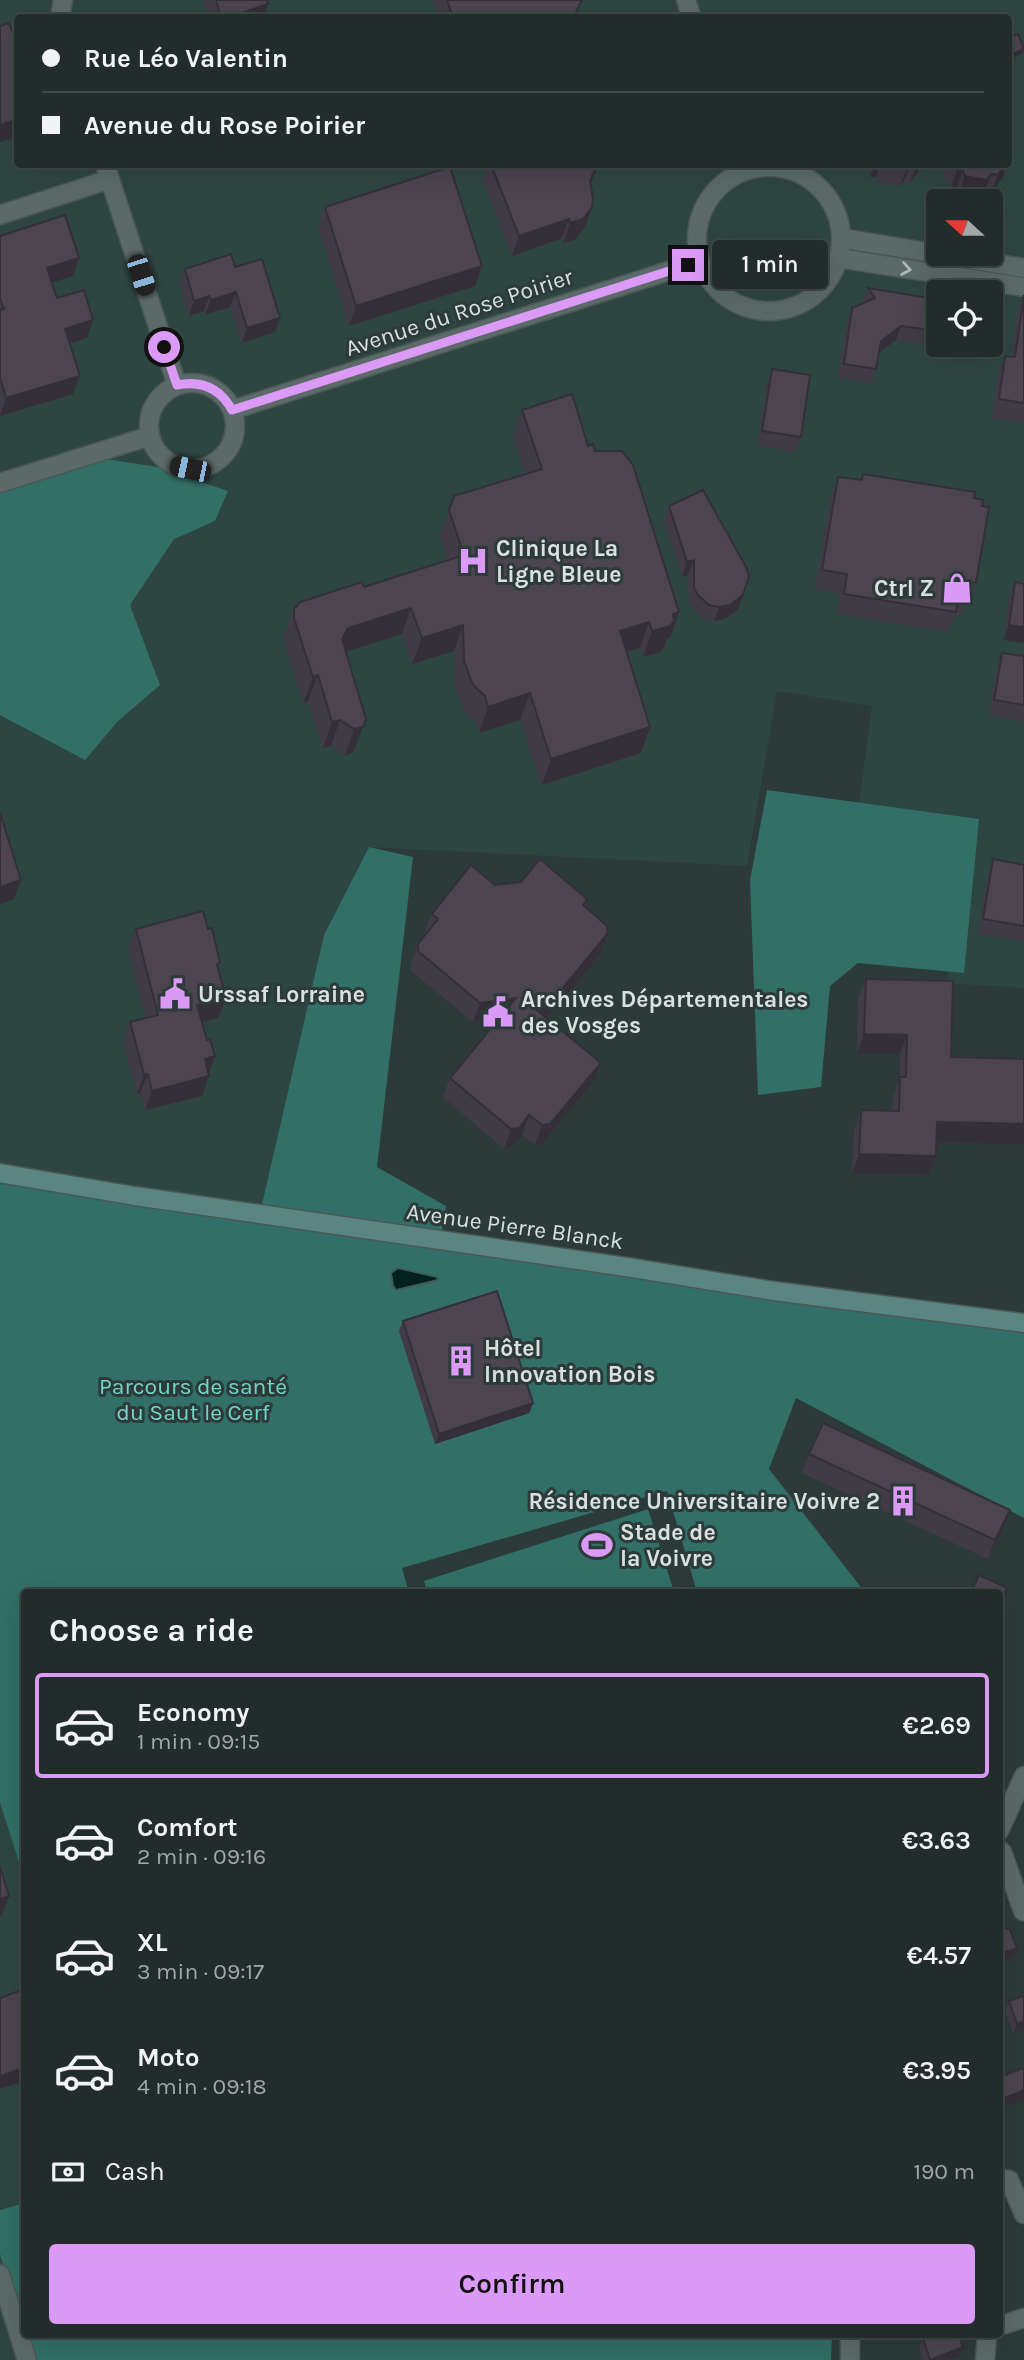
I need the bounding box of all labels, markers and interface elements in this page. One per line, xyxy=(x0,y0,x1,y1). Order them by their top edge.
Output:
text: Rue Léo Valentin xyxy=(84,43,288,74)
text: Avenue du Rose Poirier xyxy=(84,110,365,141)
north arrow xyxy=(926,189,1003,266)
map controls xyxy=(926,189,1003,357)
callout: 1 min xyxy=(712,240,828,290)
route end xyxy=(672,249,704,281)
text: 1 min xyxy=(741,251,799,278)
car xyxy=(125,252,158,298)
one-way arrow xyxy=(900,261,912,276)
street label: Avenue du Rose Poirier xyxy=(342,263,577,362)
button: locate xyxy=(926,280,1003,357)
route start xyxy=(148,331,180,363)
car xyxy=(168,454,213,484)
place label: Clinique La Ligne Bleue xyxy=(496,535,621,588)
hospital icon: Clinique La Ligne Bleue xyxy=(456,544,490,578)
shop icon: Ctrl Z xyxy=(940,571,974,605)
place label: Ctrl Z xyxy=(874,575,934,602)
public building icon: Urssaf Lorraine xyxy=(158,977,192,1011)
place label: Urssaf Lorraine xyxy=(198,981,365,1008)
place label: Archives Départementales des Vosges xyxy=(521,986,809,1039)
public building icon: Archives Départementales des Vosges xyxy=(481,995,515,1029)
street label: Avenue Pierre Blanck xyxy=(405,1198,625,1255)
place label: Hôtel Innovation Bois xyxy=(484,1335,655,1388)
building icon: Hôtel Innovation Bois xyxy=(444,1344,478,1378)
park label: Parcours de santé du Saut le Cerf xyxy=(99,1373,287,1426)
building icon: Résidence Universitaire Voivre 2 xyxy=(886,1484,920,1518)
place label: Résidence Universitaire Voivre 2 xyxy=(528,1488,880,1515)
place label: Stade de la Voivre xyxy=(620,1519,716,1572)
sports icon: Stade de la Voivre xyxy=(580,1528,614,1562)
text: Choose a ride xyxy=(49,1612,254,1649)
icon: car xyxy=(53,1694,116,1757)
text: Economy xyxy=(137,1697,249,1728)
text: €2.69 xyxy=(903,1710,971,1741)
text: 1 min · 09:15 xyxy=(137,1728,260,1755)
icon: car xyxy=(53,1809,116,1872)
text: Comfort xyxy=(137,1812,238,1843)
text: €3.63 xyxy=(902,1825,971,1856)
text: 2 min · 09:16 xyxy=(137,1843,266,1870)
icon: car xyxy=(53,1924,116,1987)
text: XL xyxy=(137,1927,168,1958)
text: €4.57 xyxy=(906,1940,971,1971)
text: 3 min · 09:17 xyxy=(137,1958,264,1985)
icon: car xyxy=(53,2039,116,2102)
text: Moto xyxy=(137,2042,199,2073)
text: €3.95 xyxy=(903,2055,971,2086)
text: 4 min · 09:18 xyxy=(137,2073,267,2100)
icon: cash xyxy=(49,2153,87,2191)
text: Cash xyxy=(105,2156,165,2187)
text: 190 m xyxy=(913,2158,975,2185)
button: Confirm xyxy=(49,2244,975,2324)

